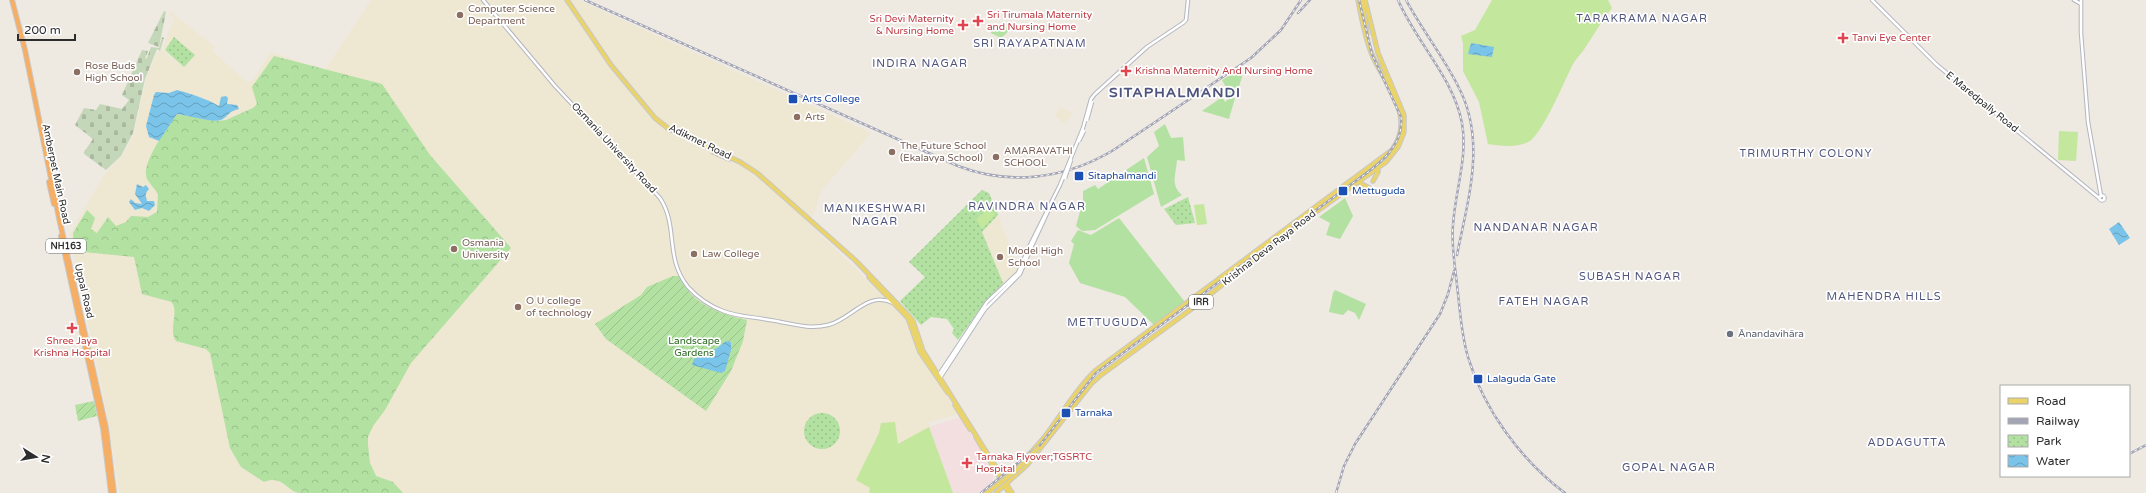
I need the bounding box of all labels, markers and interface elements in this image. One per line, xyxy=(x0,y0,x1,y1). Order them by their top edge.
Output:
place label: Computer Science Department xyxy=(468,3,555,27)
place label: Sri Tirumala Maternity and Nursing Home xyxy=(987,9,1093,33)
marker: Computer Science Department xyxy=(455,10,465,20)
district label: TARAKRAMA NAGAR xyxy=(1576,12,1708,25)
place label: Sri Devi Maternity & Nursing Home xyxy=(870,13,955,37)
marker: Sri Tirumala Maternity and Nursing Home xyxy=(972,15,984,27)
scale bar xyxy=(18,16,75,42)
marker: Sri Devi Maternity & Nursing Home xyxy=(957,19,969,31)
text: 200 m xyxy=(24,23,61,37)
marker: Tanvi Eye Center xyxy=(1837,32,1849,44)
place label: Tanvi Eye Center xyxy=(1852,32,1931,44)
district label: SRI RAYAPATNAM xyxy=(973,37,1087,50)
district label: INDIRA NAGAR xyxy=(872,57,968,70)
place label: Rose Buds High School xyxy=(85,60,142,84)
marker: Krishna Maternity And Nursing Home xyxy=(1120,65,1132,77)
place label: Krishna Maternity And Nursing Home xyxy=(1135,65,1313,77)
marker: Rose Buds High School xyxy=(72,67,82,77)
street label: E Maredpally Road xyxy=(1943,69,2021,135)
district label: SITAPHALMANDI xyxy=(1109,84,1241,101)
marker: Arts College xyxy=(787,93,799,105)
place label: Arts College xyxy=(802,93,860,105)
street label: Osmania University Road xyxy=(569,100,659,196)
place label: Arts xyxy=(805,111,825,123)
marker: Arts xyxy=(792,112,802,122)
street label: Adikmet Road xyxy=(667,122,733,162)
street label: Amberpet Main Road xyxy=(39,123,73,225)
place label: The Future School (Ekalavya School) xyxy=(900,140,986,164)
place label: AMARAVATHI SCHOOL xyxy=(1004,145,1073,169)
marker: The Future School (Ekalavya School) xyxy=(887,147,897,157)
district label: TRIMURTHY COLONY xyxy=(1740,147,1872,160)
marker: AMARAVATHI SCHOOL xyxy=(991,152,1001,162)
marker: Sitaphalmandi xyxy=(1073,170,1085,182)
place label: Sitaphalmandi xyxy=(1088,170,1156,182)
marker: Mettuguda xyxy=(1337,185,1349,197)
place label: Mettuguda xyxy=(1352,185,1405,197)
district label: RAVINDRA NAGAR xyxy=(968,200,1086,213)
district label: MANIKESHWARI NAGAR xyxy=(824,202,926,228)
street label: Krishna Deva Raya Road xyxy=(1220,208,1318,288)
district label: NANDANAR NAGAR xyxy=(1473,221,1599,234)
place label: Osmania University xyxy=(462,237,510,261)
road number: NH163 xyxy=(46,239,86,253)
marker: Osmania University xyxy=(449,244,459,254)
place label: Model High School xyxy=(1008,245,1063,269)
place label: Law College xyxy=(702,248,760,260)
marker: Law College xyxy=(689,249,699,259)
marker: Model High School xyxy=(995,252,1005,262)
street label: Uppal Road xyxy=(72,262,96,320)
district label: SUBASH NAGAR xyxy=(1579,270,1681,283)
district label: MAHENDRA HILLS xyxy=(1826,290,1942,303)
place label: O U college of technology xyxy=(526,295,592,319)
road number: IRR xyxy=(1189,295,1213,309)
district label: FATEH NAGAR xyxy=(1499,295,1589,308)
marker: O U college of technology xyxy=(513,302,523,312)
district label: METTUGUDA xyxy=(1067,316,1149,329)
marker: Shree Jaya Krishna Hospital xyxy=(66,322,78,334)
place label: Ānandavihāra xyxy=(1738,328,1804,340)
marker: Ānandavihāra xyxy=(1725,329,1735,339)
place label: Shree Jaya Krishna Hospital xyxy=(33,335,111,359)
park label: Landscape Gardens xyxy=(668,335,720,359)
marker: Lalaguda Gate xyxy=(1472,373,1484,385)
place label: Lalaguda Gate xyxy=(1487,373,1556,385)
legend xyxy=(2000,385,2130,477)
text: Road xyxy=(2036,394,2066,408)
marker: Tarnaka xyxy=(1060,407,1072,419)
place label: Tarnaka xyxy=(1075,407,1112,419)
text: Railway xyxy=(2036,414,2080,428)
text: Park xyxy=(2036,434,2062,448)
district label: ADDAGUTTA xyxy=(1867,436,1947,449)
north arrow xyxy=(16,437,56,477)
place label: Tarnaka Flyover;TGSRTC Hospital xyxy=(976,451,1092,475)
text: N xyxy=(38,453,53,464)
text: Water xyxy=(2036,454,2071,468)
marker: Tarnaka Flyover;TGSRTC Hospital xyxy=(961,457,973,469)
district label: GOPAL NAGAR xyxy=(1622,461,1716,474)

